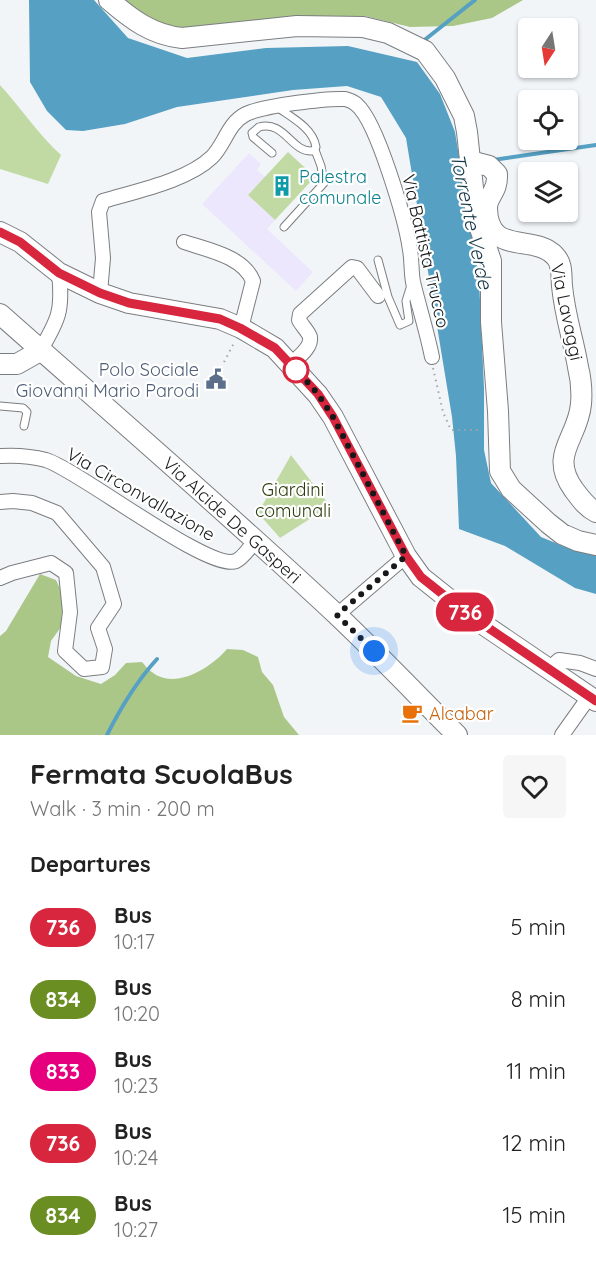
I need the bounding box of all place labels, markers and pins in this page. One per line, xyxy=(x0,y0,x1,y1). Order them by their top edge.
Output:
place label: Palestra comunale xyxy=(299,165,381,209)
building icon: Palestra comunale xyxy=(270,174,294,198)
unlabelled marker xyxy=(283,357,309,383)
place label: Polo Sociale Giovanni Mario Parodi xyxy=(16,358,199,402)
public building icon: Polo Sociale Giovanni Mario Parodi xyxy=(204,367,228,391)
cafe icon: Alcabar xyxy=(400,701,424,725)
place label: Alcabar xyxy=(429,702,494,725)

